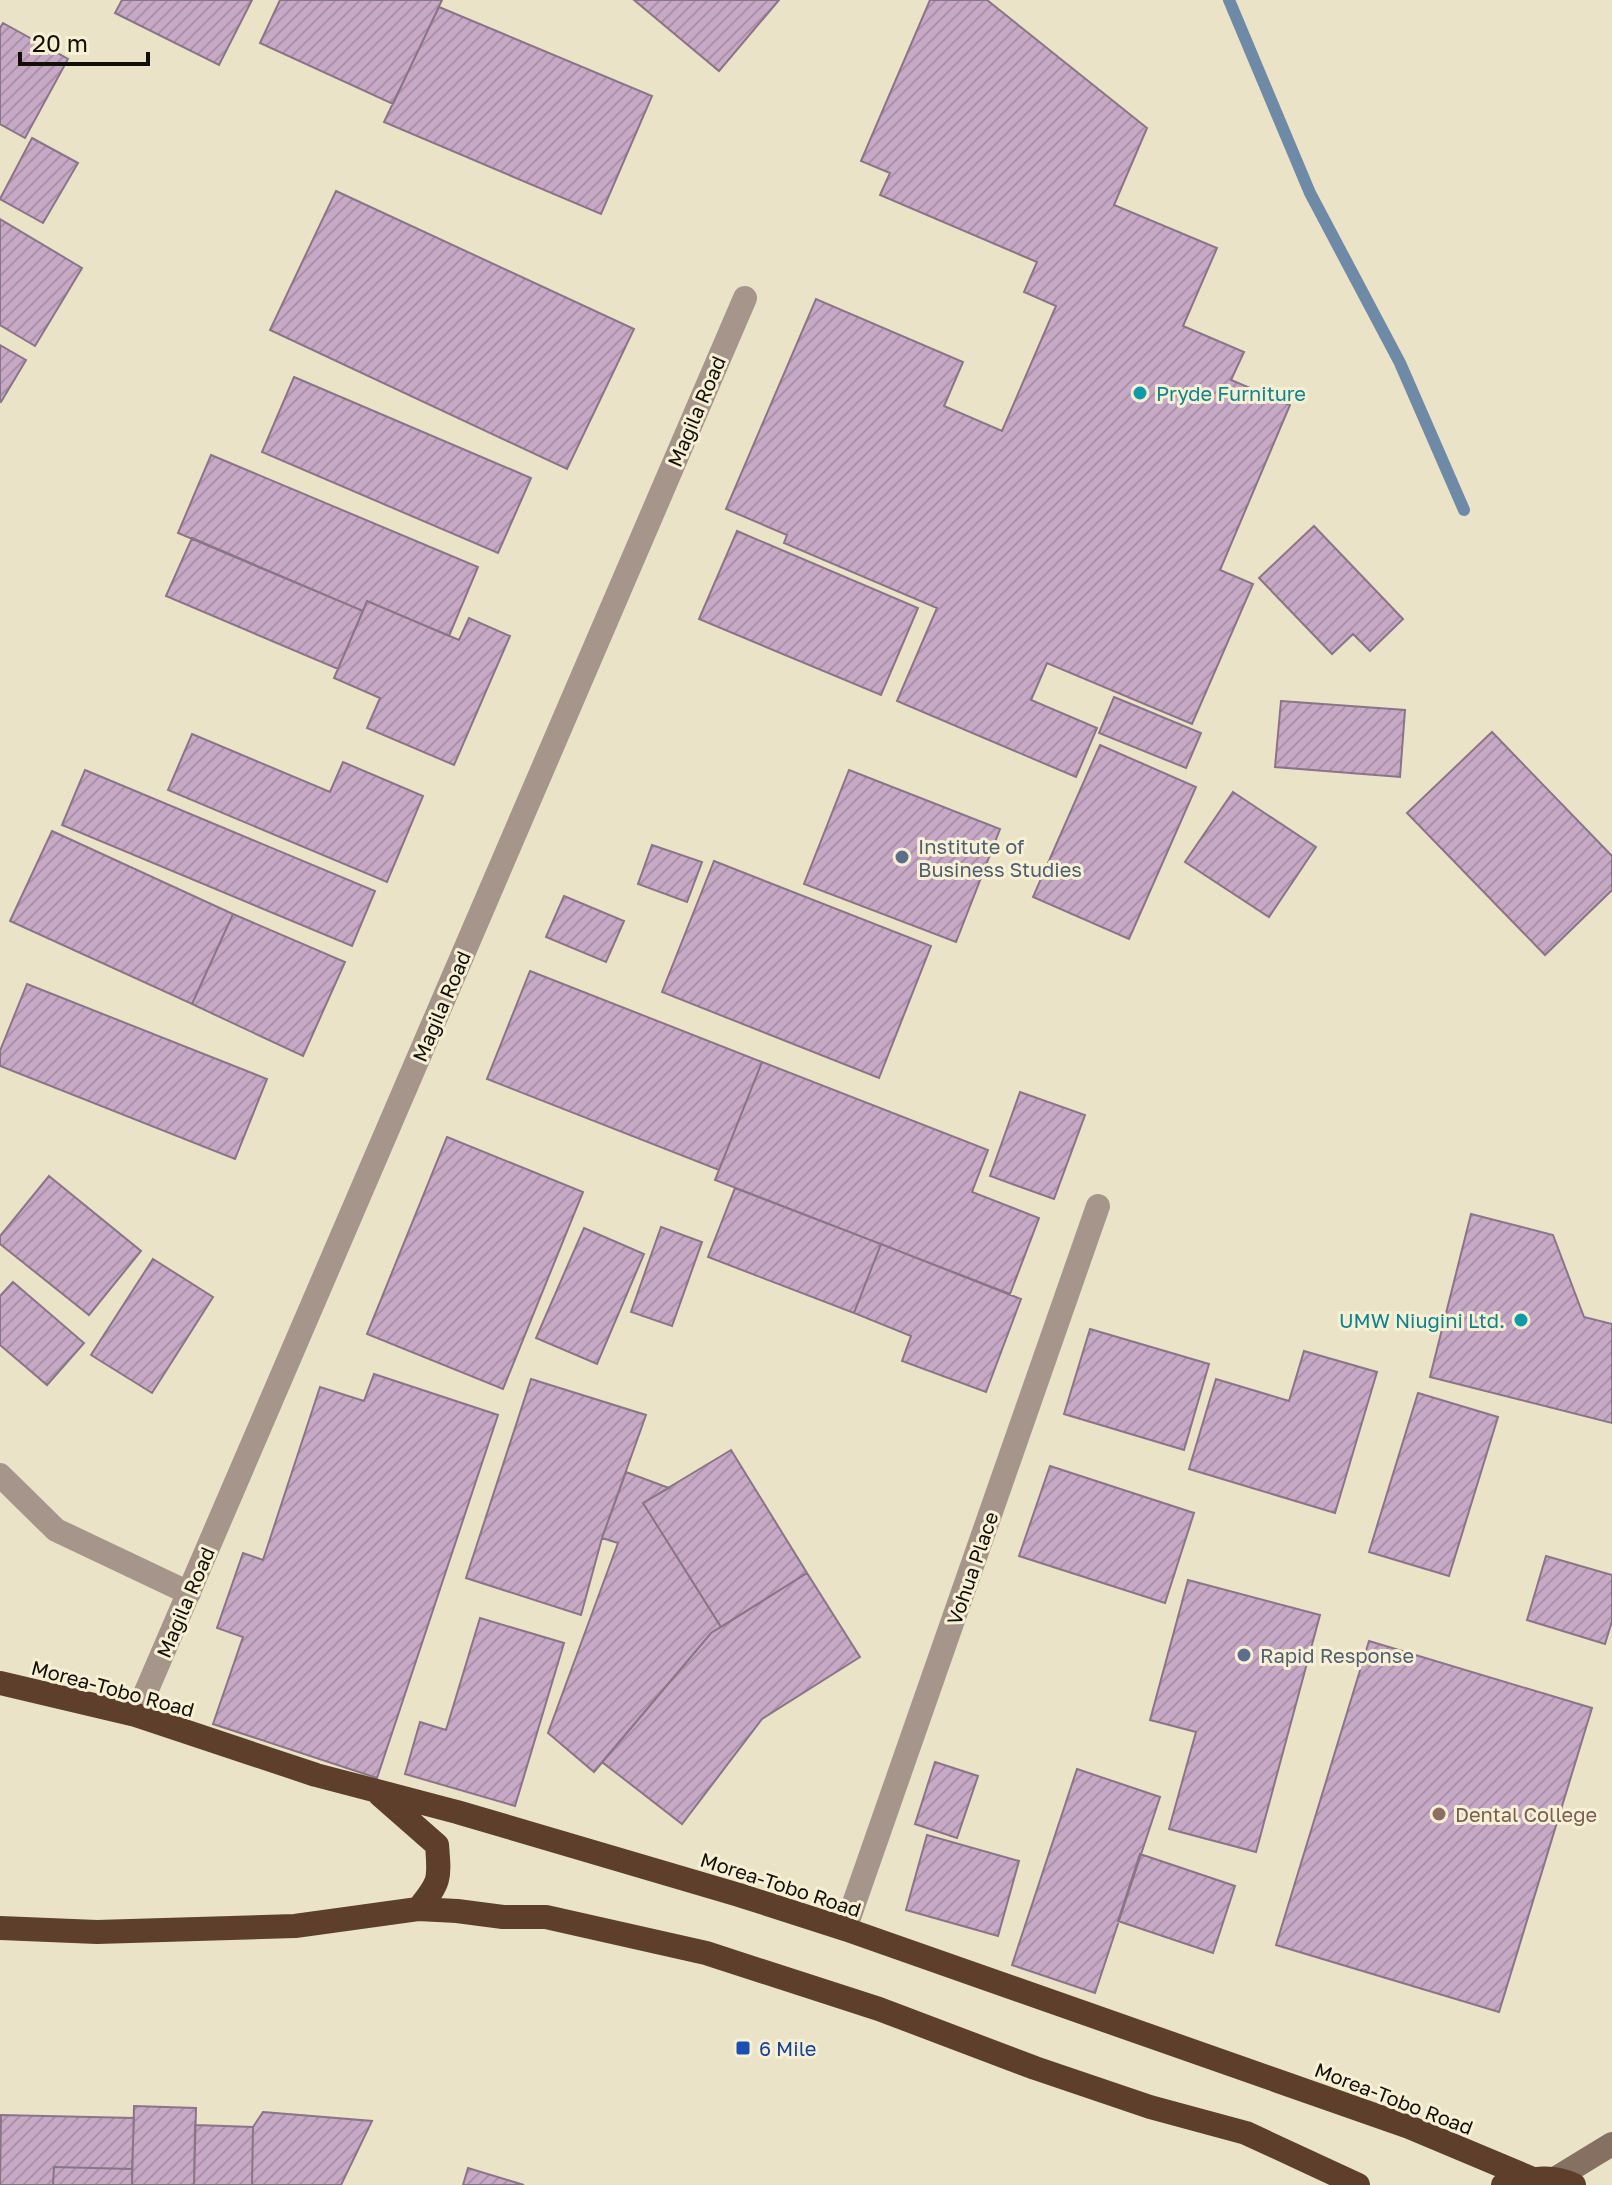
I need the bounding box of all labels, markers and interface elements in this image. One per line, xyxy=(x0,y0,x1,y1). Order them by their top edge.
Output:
scale bar xyxy=(20,16,148,66)
text: 20 m xyxy=(32,28,88,57)
street label: Magila Road xyxy=(662,352,730,470)
place label: Pryde Furniture xyxy=(1156,381,1306,405)
marker: Pryde Furniture xyxy=(1131,384,1149,402)
place label: Institute of Business Studies xyxy=(918,834,1082,881)
marker: Institute of Business Studies xyxy=(893,848,911,866)
street label: Magila Road xyxy=(407,947,475,1065)
place label: UMW Niugini Ltd. xyxy=(1339,1308,1505,1332)
marker: UMW Niugini Ltd. xyxy=(1512,1311,1530,1329)
street label: Vohua Place xyxy=(941,1508,1003,1628)
street label: Magila Road xyxy=(151,1543,219,1661)
place label: Rapid Response xyxy=(1260,1643,1414,1667)
marker: Rapid Response xyxy=(1235,1646,1253,1664)
street label: Morea-Tobo Road xyxy=(29,1655,197,1721)
place label: Dental College xyxy=(1455,1802,1597,1826)
marker: Dental College xyxy=(1430,1805,1448,1823)
street label: Morea-Tobo Road xyxy=(698,1847,864,1921)
place label: 6 Mile xyxy=(759,2036,816,2060)
marker: 6 Mile xyxy=(734,2039,752,2057)
street label: Morea-Tobo Road xyxy=(1311,2057,1477,2139)

